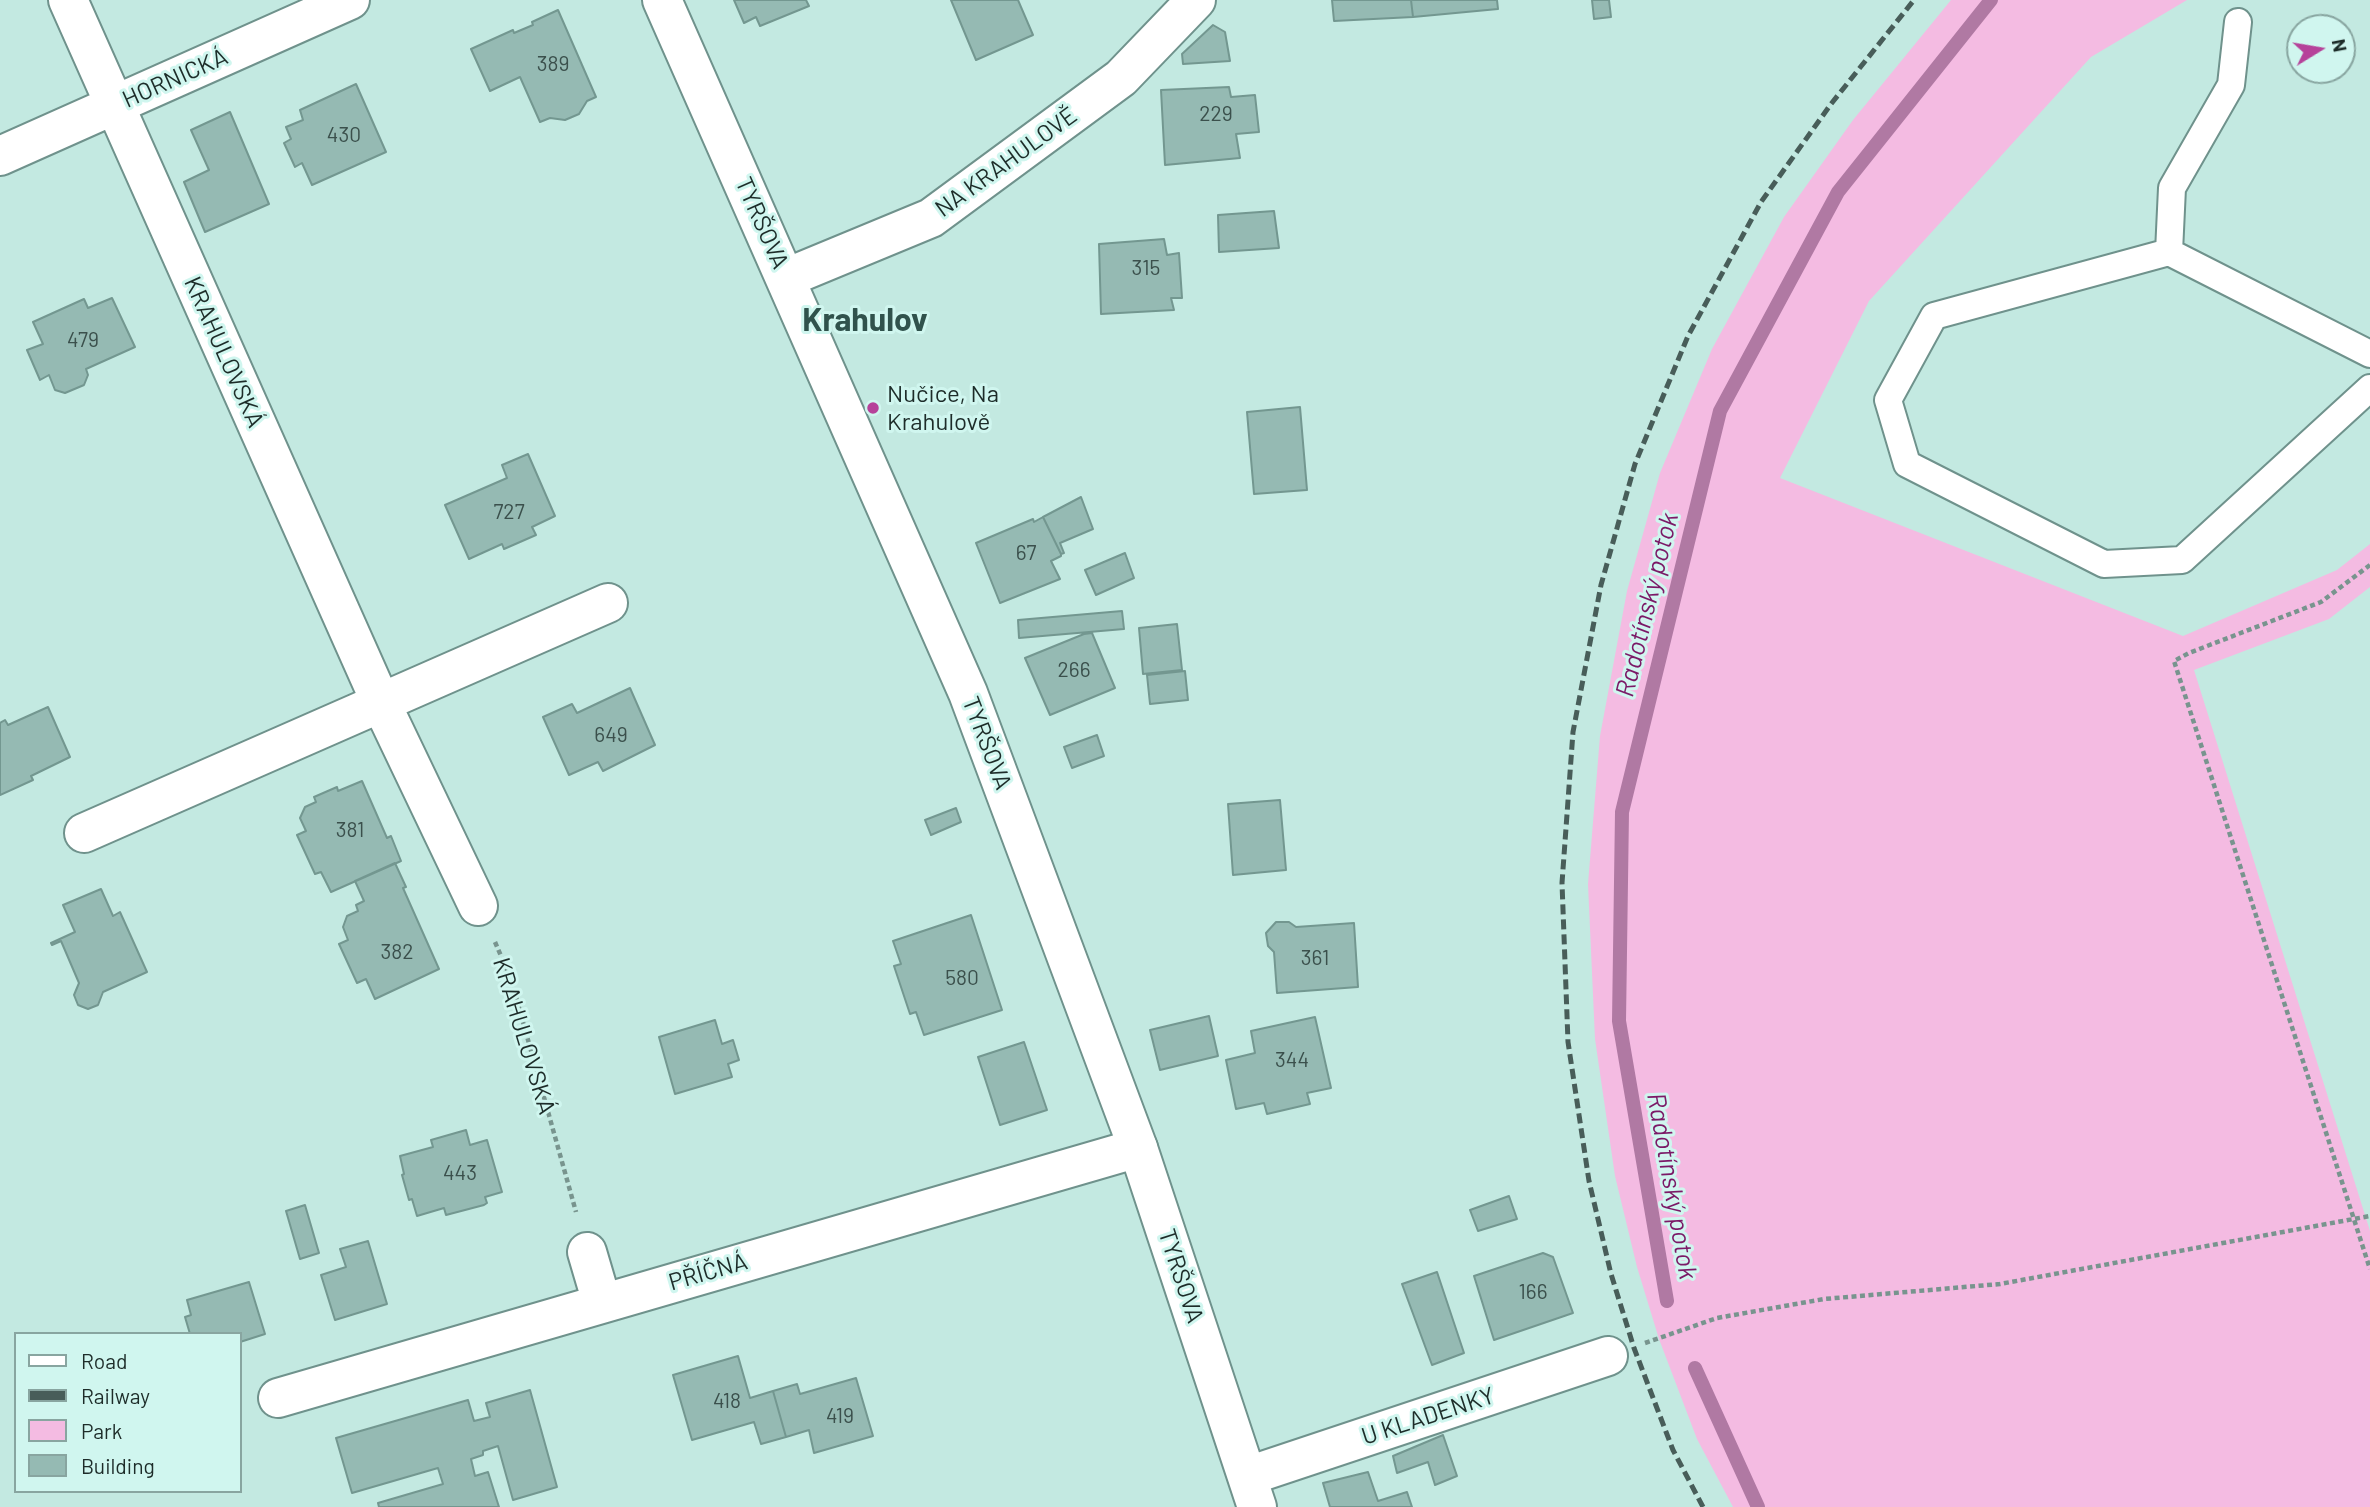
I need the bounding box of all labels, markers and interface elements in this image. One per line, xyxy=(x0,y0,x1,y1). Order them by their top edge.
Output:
north arrow xyxy=(2286,14,2356,84)
text: N xyxy=(2328,37,2353,54)
street label: HORNICKÁ xyxy=(118,42,232,114)
house number: 389 xyxy=(537,51,569,77)
street label: NA KRAHULOVĚ xyxy=(929,101,1083,223)
house number: 229 xyxy=(1199,101,1233,127)
house number: 430 xyxy=(327,122,361,148)
street label: TYRŠOVA xyxy=(729,173,795,273)
house number: 315 xyxy=(1132,255,1160,281)
street label: KRAHULOVSKÁ xyxy=(178,272,270,432)
district label: Krahulov xyxy=(802,301,928,339)
house number: 479 xyxy=(67,327,99,353)
place label: Nučice, Na Krahulově xyxy=(887,380,999,436)
marker: Nučice, Na Krahulově xyxy=(865,400,881,416)
house number: 727 xyxy=(493,499,525,525)
water label: Radotínský potok xyxy=(1609,510,1685,700)
house number: 67 xyxy=(1016,540,1036,566)
house number: 266 xyxy=(1058,657,1090,683)
street label: TYRŠOVA xyxy=(956,692,1018,794)
house number: 649 xyxy=(594,722,628,748)
house number: 381 xyxy=(336,817,364,843)
house number: 382 xyxy=(380,939,414,965)
house number: 361 xyxy=(1301,945,1329,971)
street label: KRAHULOVSKÁ xyxy=(487,954,561,1118)
house number: 580 xyxy=(945,965,979,991)
house number: 344 xyxy=(1275,1047,1309,1073)
water label: Radotínský potok xyxy=(1640,1090,1704,1282)
house number: 443 xyxy=(443,1160,477,1186)
street label: TYRŠOVA xyxy=(1152,1225,1210,1327)
street label: PŘÍČNÁ xyxy=(665,1247,751,1297)
house number: 166 xyxy=(1519,1279,1547,1305)
legend xyxy=(14,1332,242,1493)
text: Road xyxy=(81,1348,127,1373)
street label: U KLADENKY xyxy=(1358,1381,1498,1451)
text: Railway xyxy=(81,1383,150,1408)
house number: 418 xyxy=(713,1388,741,1414)
house number: 419 xyxy=(826,1403,854,1429)
text: Park xyxy=(81,1418,122,1443)
text: Building xyxy=(81,1453,155,1478)

